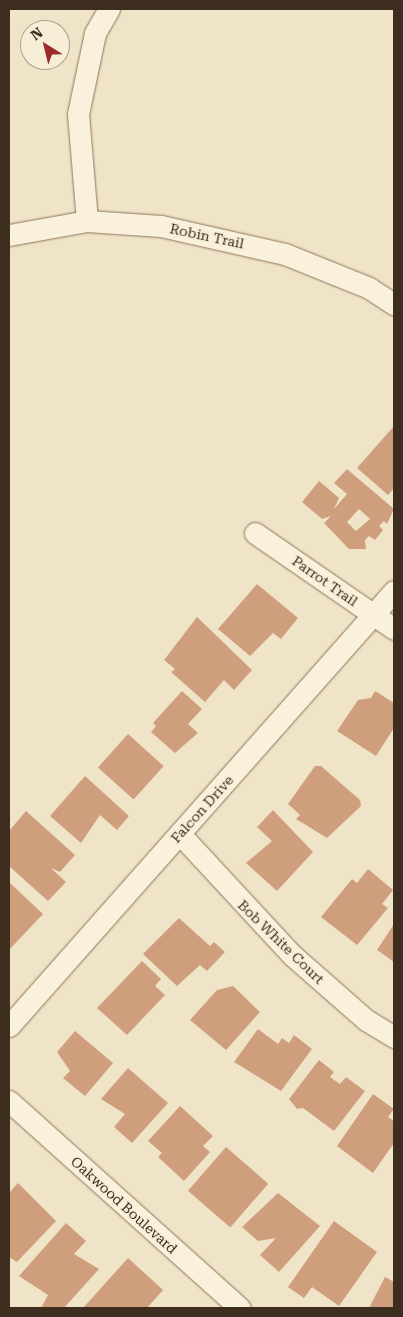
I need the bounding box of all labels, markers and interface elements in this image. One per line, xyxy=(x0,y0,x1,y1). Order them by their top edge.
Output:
north arrow xyxy=(20,20,70,70)
text: N xyxy=(28,24,46,43)
street label: Robin Trail xyxy=(168,220,246,252)
street label: Parrot Trail xyxy=(289,552,361,610)
street label: Falcon Drive xyxy=(167,772,237,846)
street label: Bob White Court xyxy=(234,897,328,987)
street label: Oakwood Boulevard xyxy=(67,1153,181,1257)

